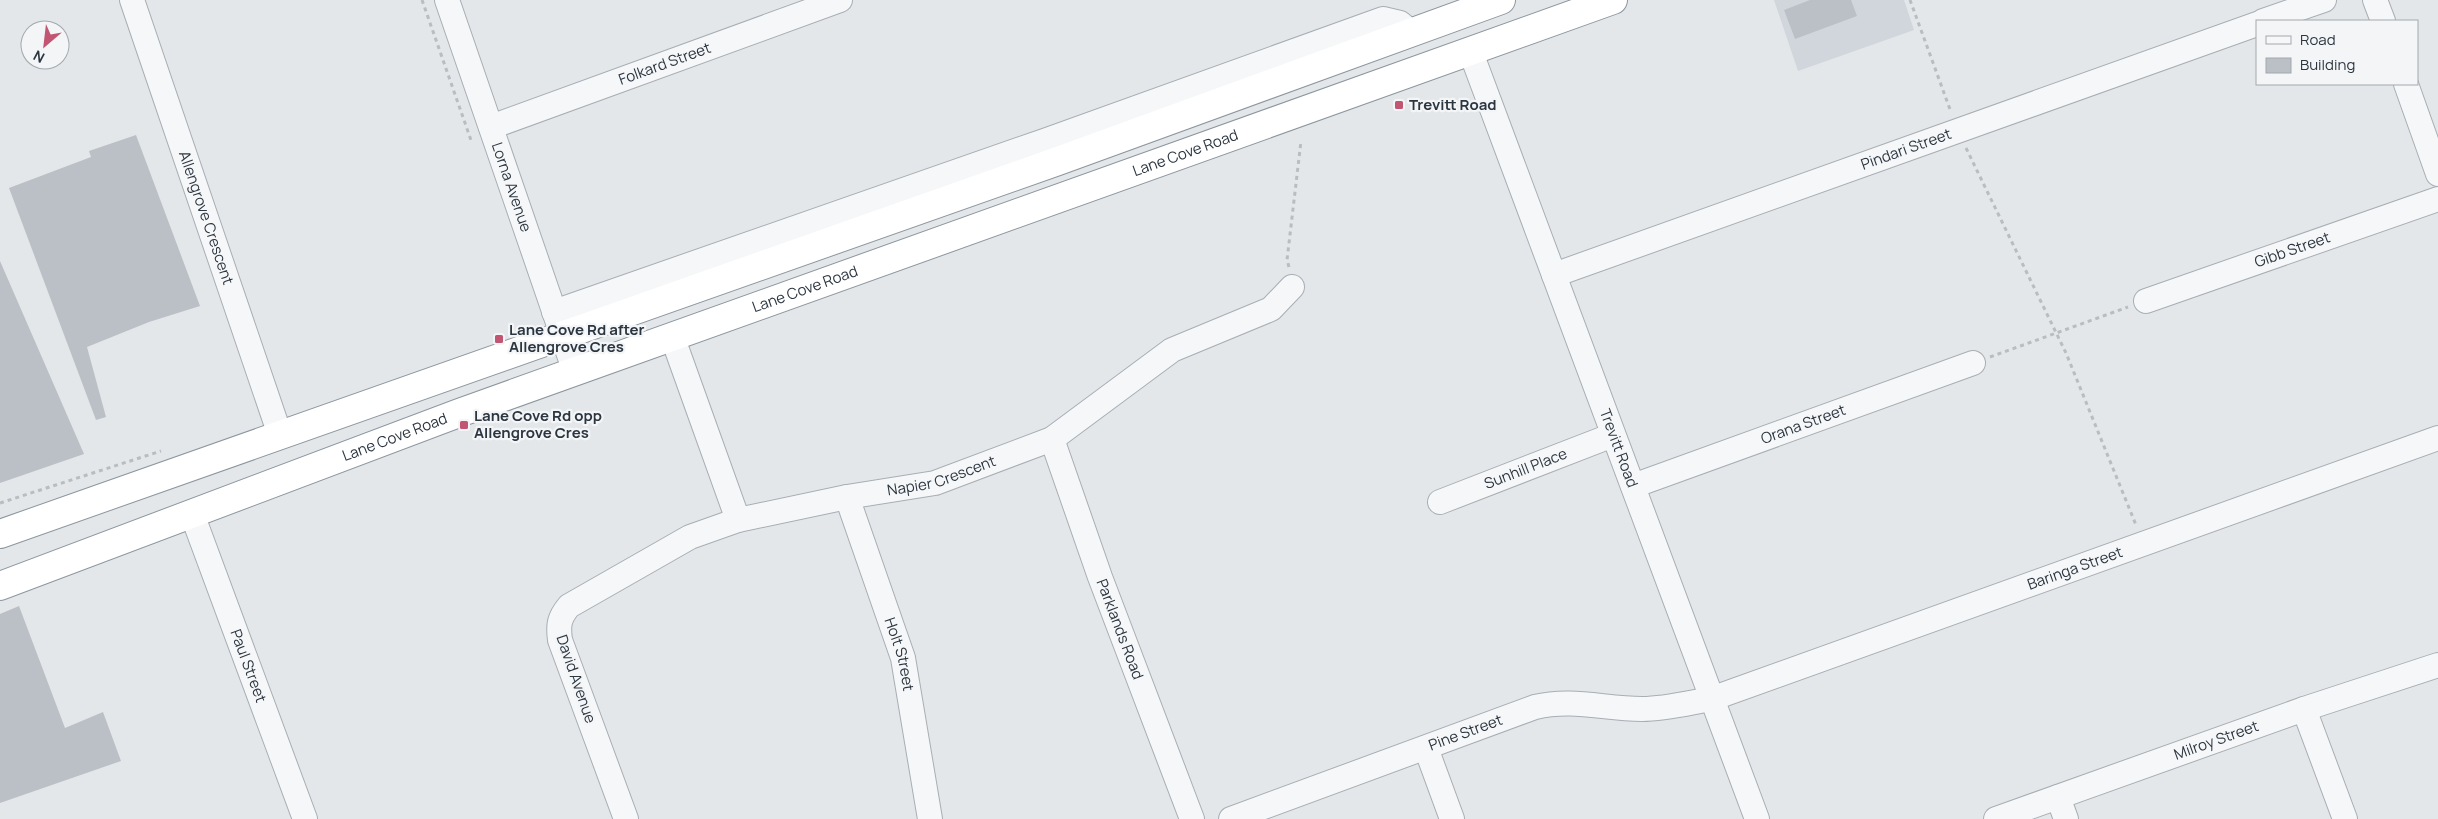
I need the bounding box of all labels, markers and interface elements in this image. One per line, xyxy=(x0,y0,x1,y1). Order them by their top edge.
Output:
north arrow xyxy=(20,20,70,70)
legend xyxy=(2256,20,2418,85)
text: Road xyxy=(2300,29,2336,50)
street label: Folkard Street xyxy=(616,37,714,90)
text: N xyxy=(30,46,48,68)
text: Building xyxy=(2300,54,2355,75)
place label: Trevitt Road xyxy=(1409,94,1497,115)
marker: Trevitt Road xyxy=(1393,99,1405,111)
street label: Pindari Street xyxy=(1858,123,1954,175)
street label: Lane Cove Road xyxy=(1130,124,1241,181)
street label: Lorna Avenue xyxy=(487,139,537,235)
street label: Allengrove Crescent xyxy=(174,148,239,287)
street label: Gibb Street xyxy=(2251,226,2333,272)
street label: Lane Cove Road xyxy=(749,260,860,317)
place label: Lane Cove Rd after Allengrove Cres xyxy=(509,319,645,357)
marker: Lane Cove Rd after Allengrove Cres xyxy=(493,333,505,345)
street label: Orana Street xyxy=(1758,399,1848,449)
place label: Lane Cove Rd opp Allengrove Cres xyxy=(474,405,602,443)
street label: Trevitt Road xyxy=(1595,406,1643,490)
street label: Lane Cove Road xyxy=(339,407,450,466)
marker: Lane Cove Rd opp Allengrove Cres xyxy=(458,419,470,431)
street label: Sunhill Place xyxy=(1481,443,1570,494)
street label: Napier Crescent xyxy=(886,450,999,500)
street label: Baringa Street xyxy=(2024,541,2125,595)
street label: Parklands Road xyxy=(1092,576,1149,682)
street label: Holt Street xyxy=(880,614,919,693)
street label: Paul Street xyxy=(226,626,272,705)
street label: David Avenue xyxy=(551,632,602,726)
street label: Pine Street xyxy=(1425,709,1505,755)
street label: Milroy Street xyxy=(2171,715,2261,765)

